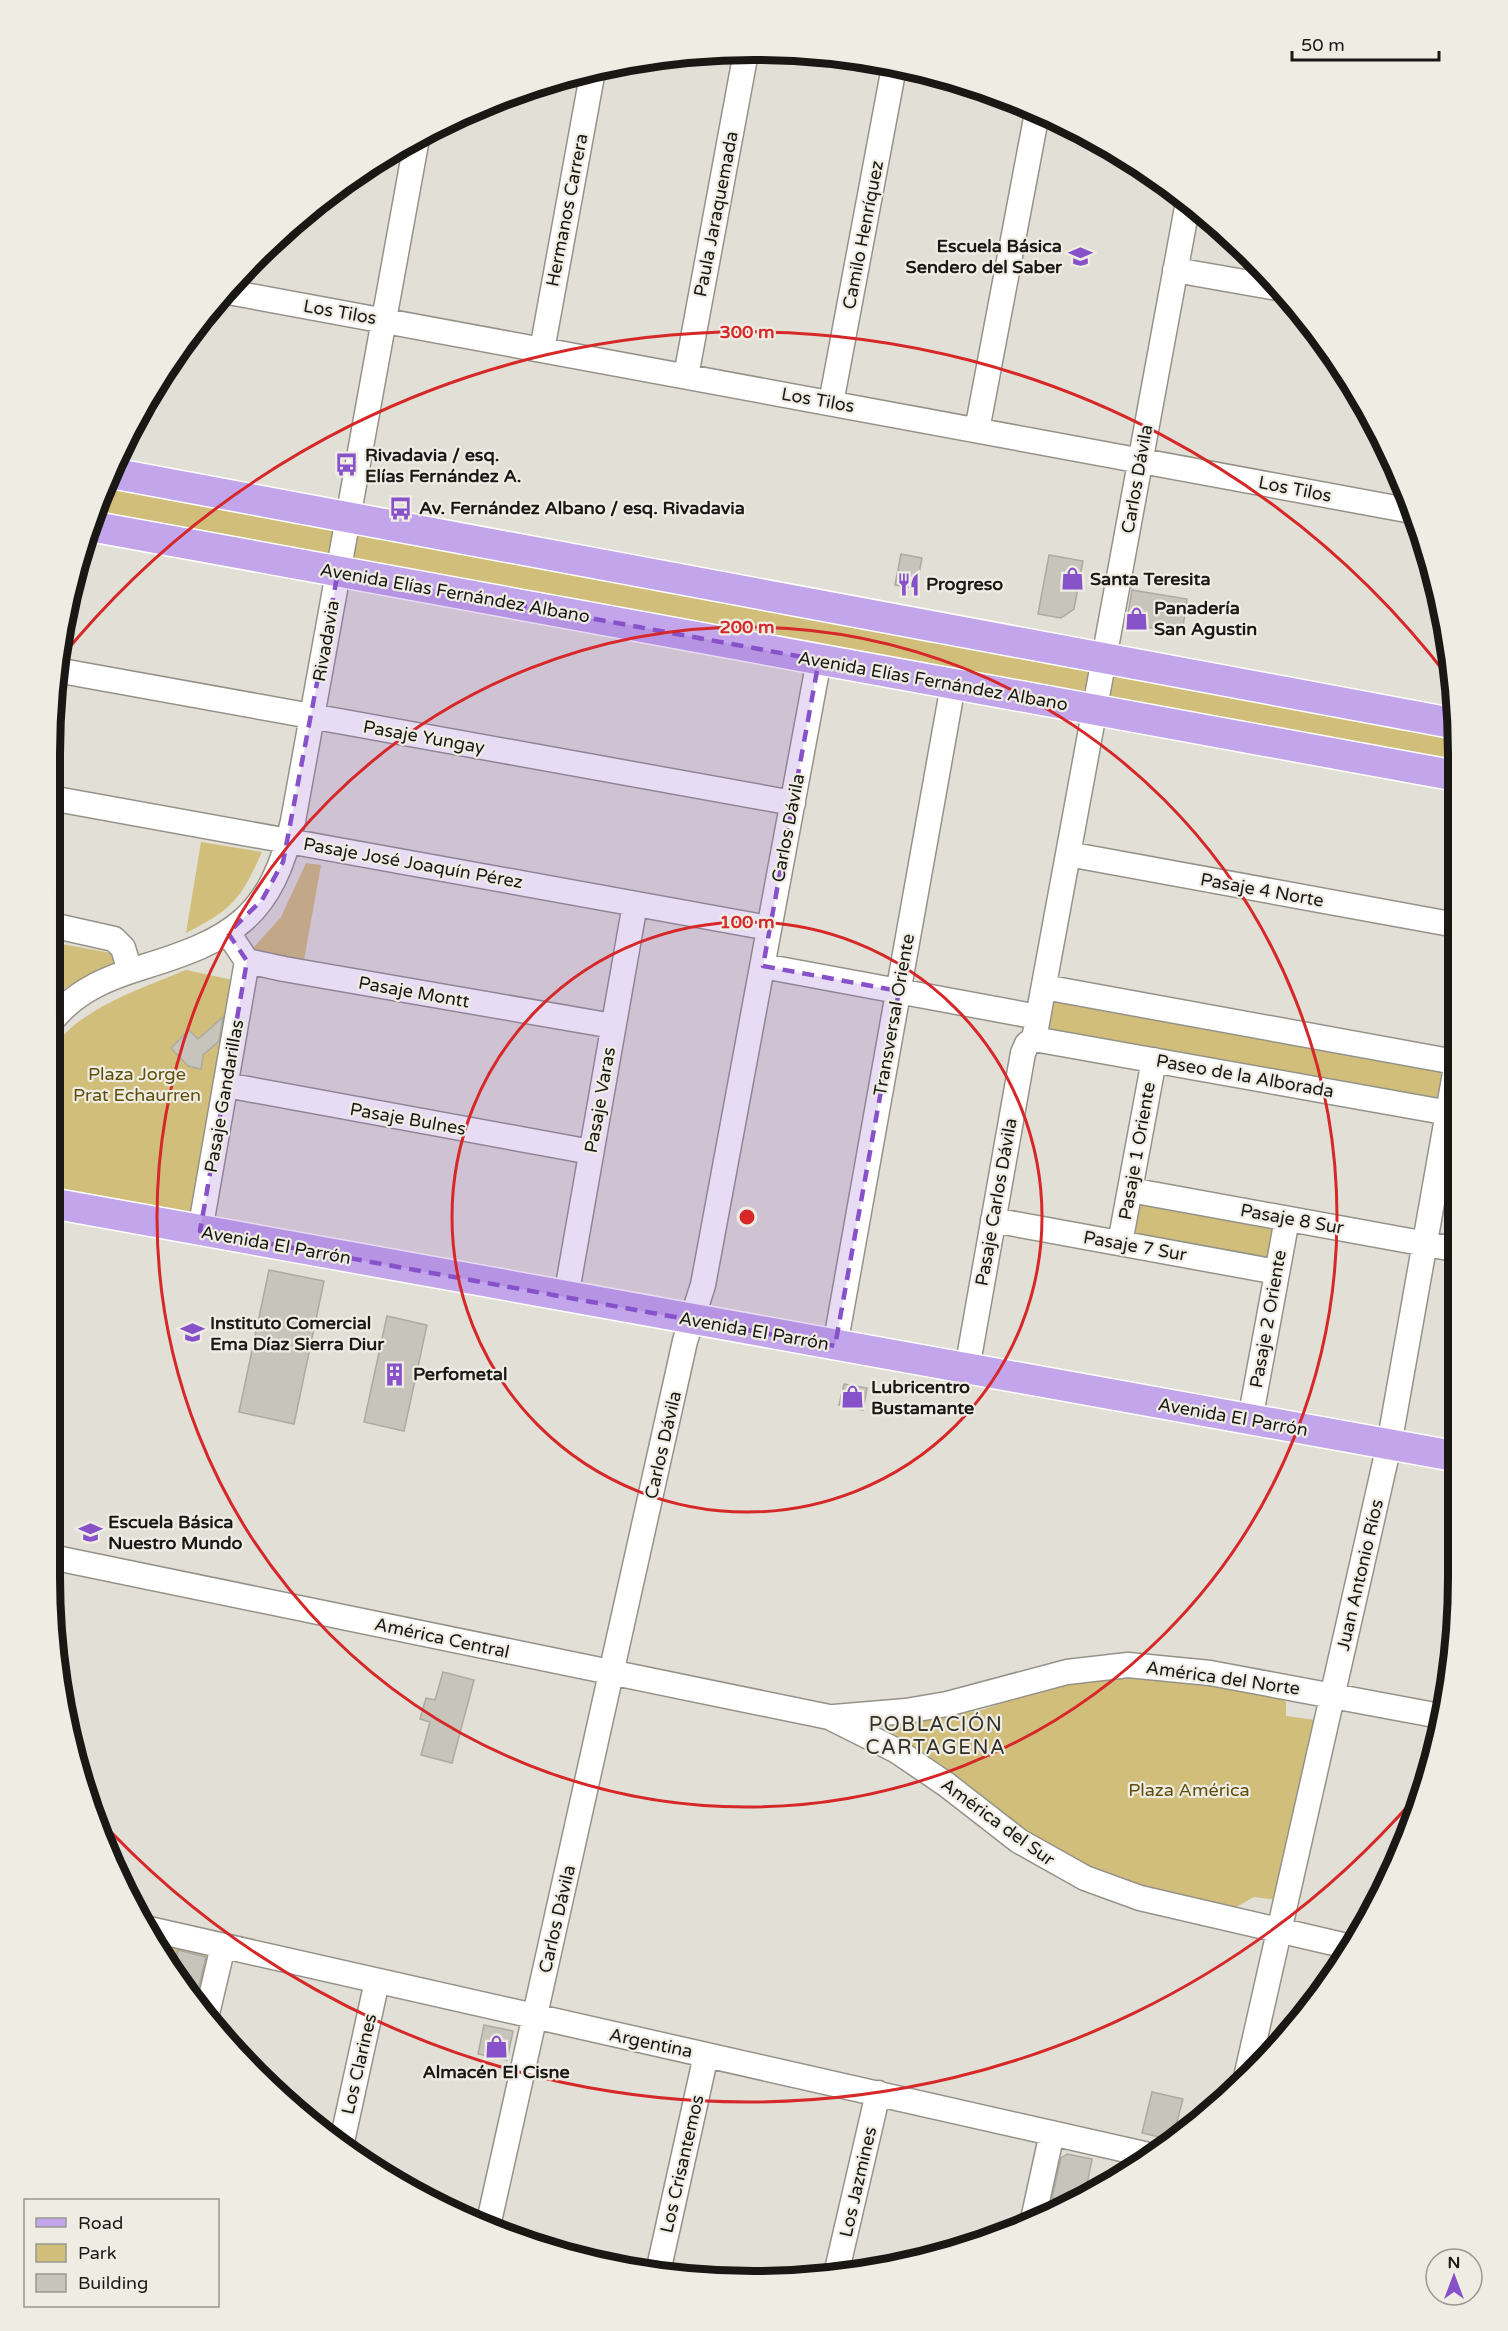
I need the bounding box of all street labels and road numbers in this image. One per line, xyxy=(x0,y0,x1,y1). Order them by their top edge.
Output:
street label: Paula Jaraquemada xyxy=(689,129,743,299)
street label: Hermanos Carrera xyxy=(541,132,593,288)
street label: Camilo Henríquez xyxy=(838,159,888,311)
street label: Los Tilos xyxy=(302,295,378,329)
street label: Los Tilos xyxy=(780,383,856,417)
street label: Carlos Dávila xyxy=(1117,423,1157,535)
street label: Los Tilos xyxy=(1257,471,1333,507)
street label: Avenida Elías Fernández Albano xyxy=(318,558,592,628)
street label: Rivadavia xyxy=(308,599,344,683)
street label: Avenida Elías Fernández Albano xyxy=(796,646,1070,716)
street label: Pasaje Yungay xyxy=(361,715,487,759)
street label: Carlos Dávila xyxy=(767,772,809,884)
street label: Pasaje José Joaquín Pérez xyxy=(302,833,524,893)
street label: Pasaje 4 Norte xyxy=(1199,868,1325,912)
street label: Transversal Oriente xyxy=(869,932,919,1098)
street label: Pasaje Montt xyxy=(357,971,471,1013)
street label: Pasaje Gandarillas xyxy=(200,1018,248,1174)
street label: Pasaje Varas xyxy=(580,1045,620,1155)
street label: Paseo de la Alborada xyxy=(1154,1050,1336,1102)
street label: Pasaje 1 Oriente xyxy=(1114,1080,1160,1222)
street label: Pasaje Bulnes xyxy=(348,1098,468,1140)
street label: Pasaje Carlos Dávila xyxy=(970,1116,1022,1288)
street label: Pasaje 8 Sur xyxy=(1239,1199,1346,1239)
street label: Avenida El Parrón xyxy=(199,1221,353,1269)
street label: Pasaje 7 Sur xyxy=(1082,1226,1189,1266)
street label: Pasaje 2 Oriente xyxy=(1245,1248,1291,1390)
street label: Avenida El Parrón xyxy=(677,1307,831,1355)
street label: Carlos Dávila xyxy=(640,1389,686,1501)
street label: Avenida El Parrón xyxy=(1156,1393,1310,1441)
street label: Juan Antonio Ríos xyxy=(1332,1497,1388,1653)
street label: América Central xyxy=(373,1613,511,1663)
street label: América del Norte xyxy=(1144,1656,1302,1700)
street label: América del Sur xyxy=(937,1773,1059,1871)
street label: Carlos Dávila xyxy=(534,1863,580,1975)
street label: Los Clarines xyxy=(337,2011,381,2117)
street label: Argentina xyxy=(607,2023,695,2063)
street label: Los Crisantemos xyxy=(655,2093,709,2235)
street label: Los Jazmines xyxy=(835,2125,881,2239)

